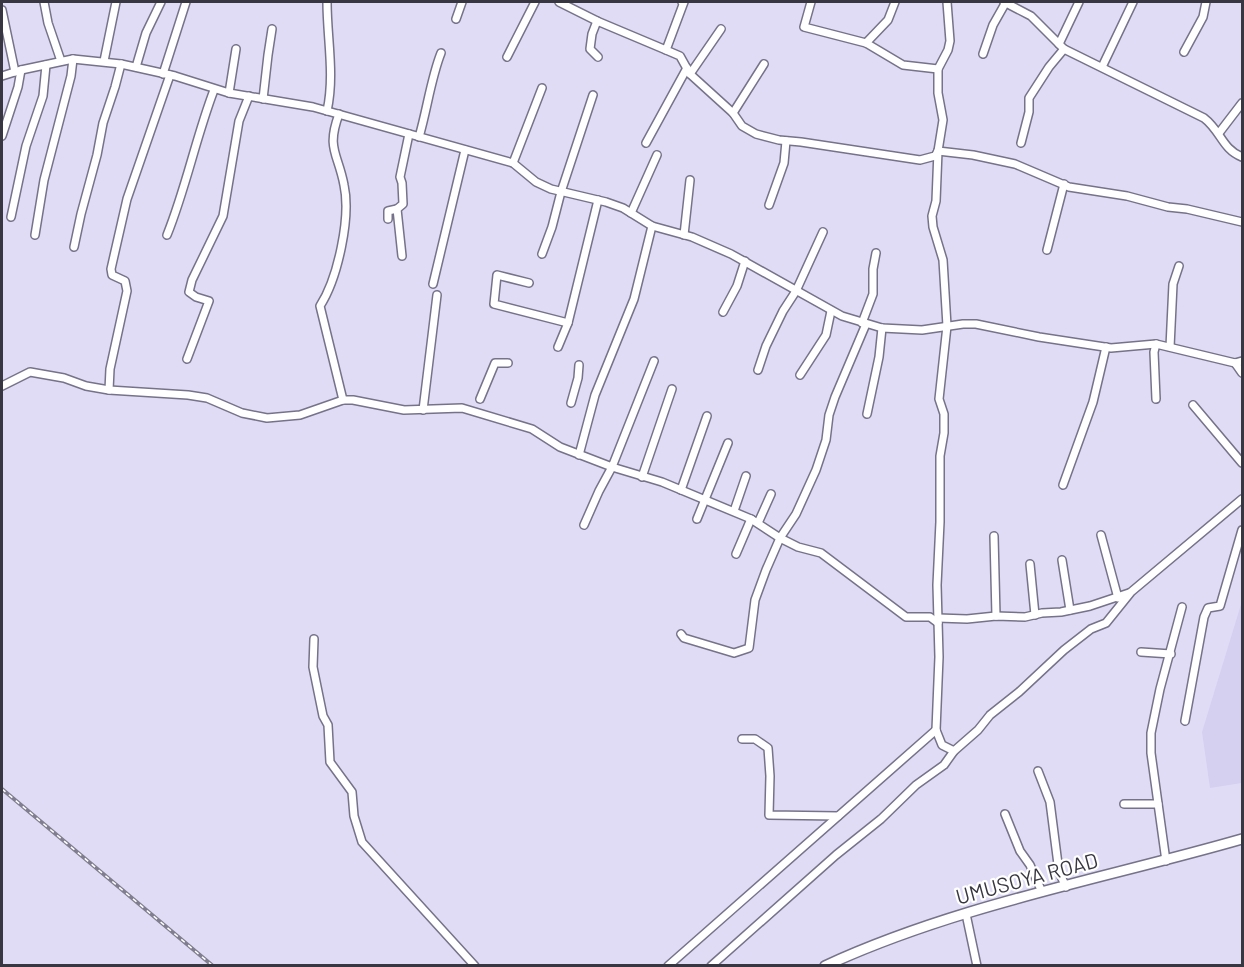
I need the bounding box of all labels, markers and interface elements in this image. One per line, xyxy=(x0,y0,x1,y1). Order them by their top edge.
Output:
street label: UMUSOYA ROAD xyxy=(953,847,1100,909)

